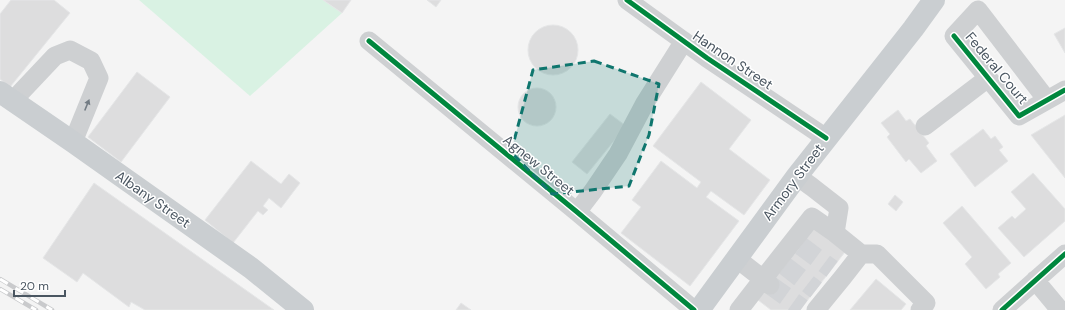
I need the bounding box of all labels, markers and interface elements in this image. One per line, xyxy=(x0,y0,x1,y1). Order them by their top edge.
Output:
street label: Hannon Street xyxy=(689,27,777,93)
street label: Federal Court xyxy=(962,28,1032,108)
one-way arrow xyxy=(85,99,91,111)
street label: Agnew Street xyxy=(500,131,578,199)
street label: Armory Street xyxy=(758,140,828,224)
street label: Albany Street xyxy=(112,166,194,232)
scale bar xyxy=(14,272,65,298)
text: 20 m xyxy=(20,278,49,294)

